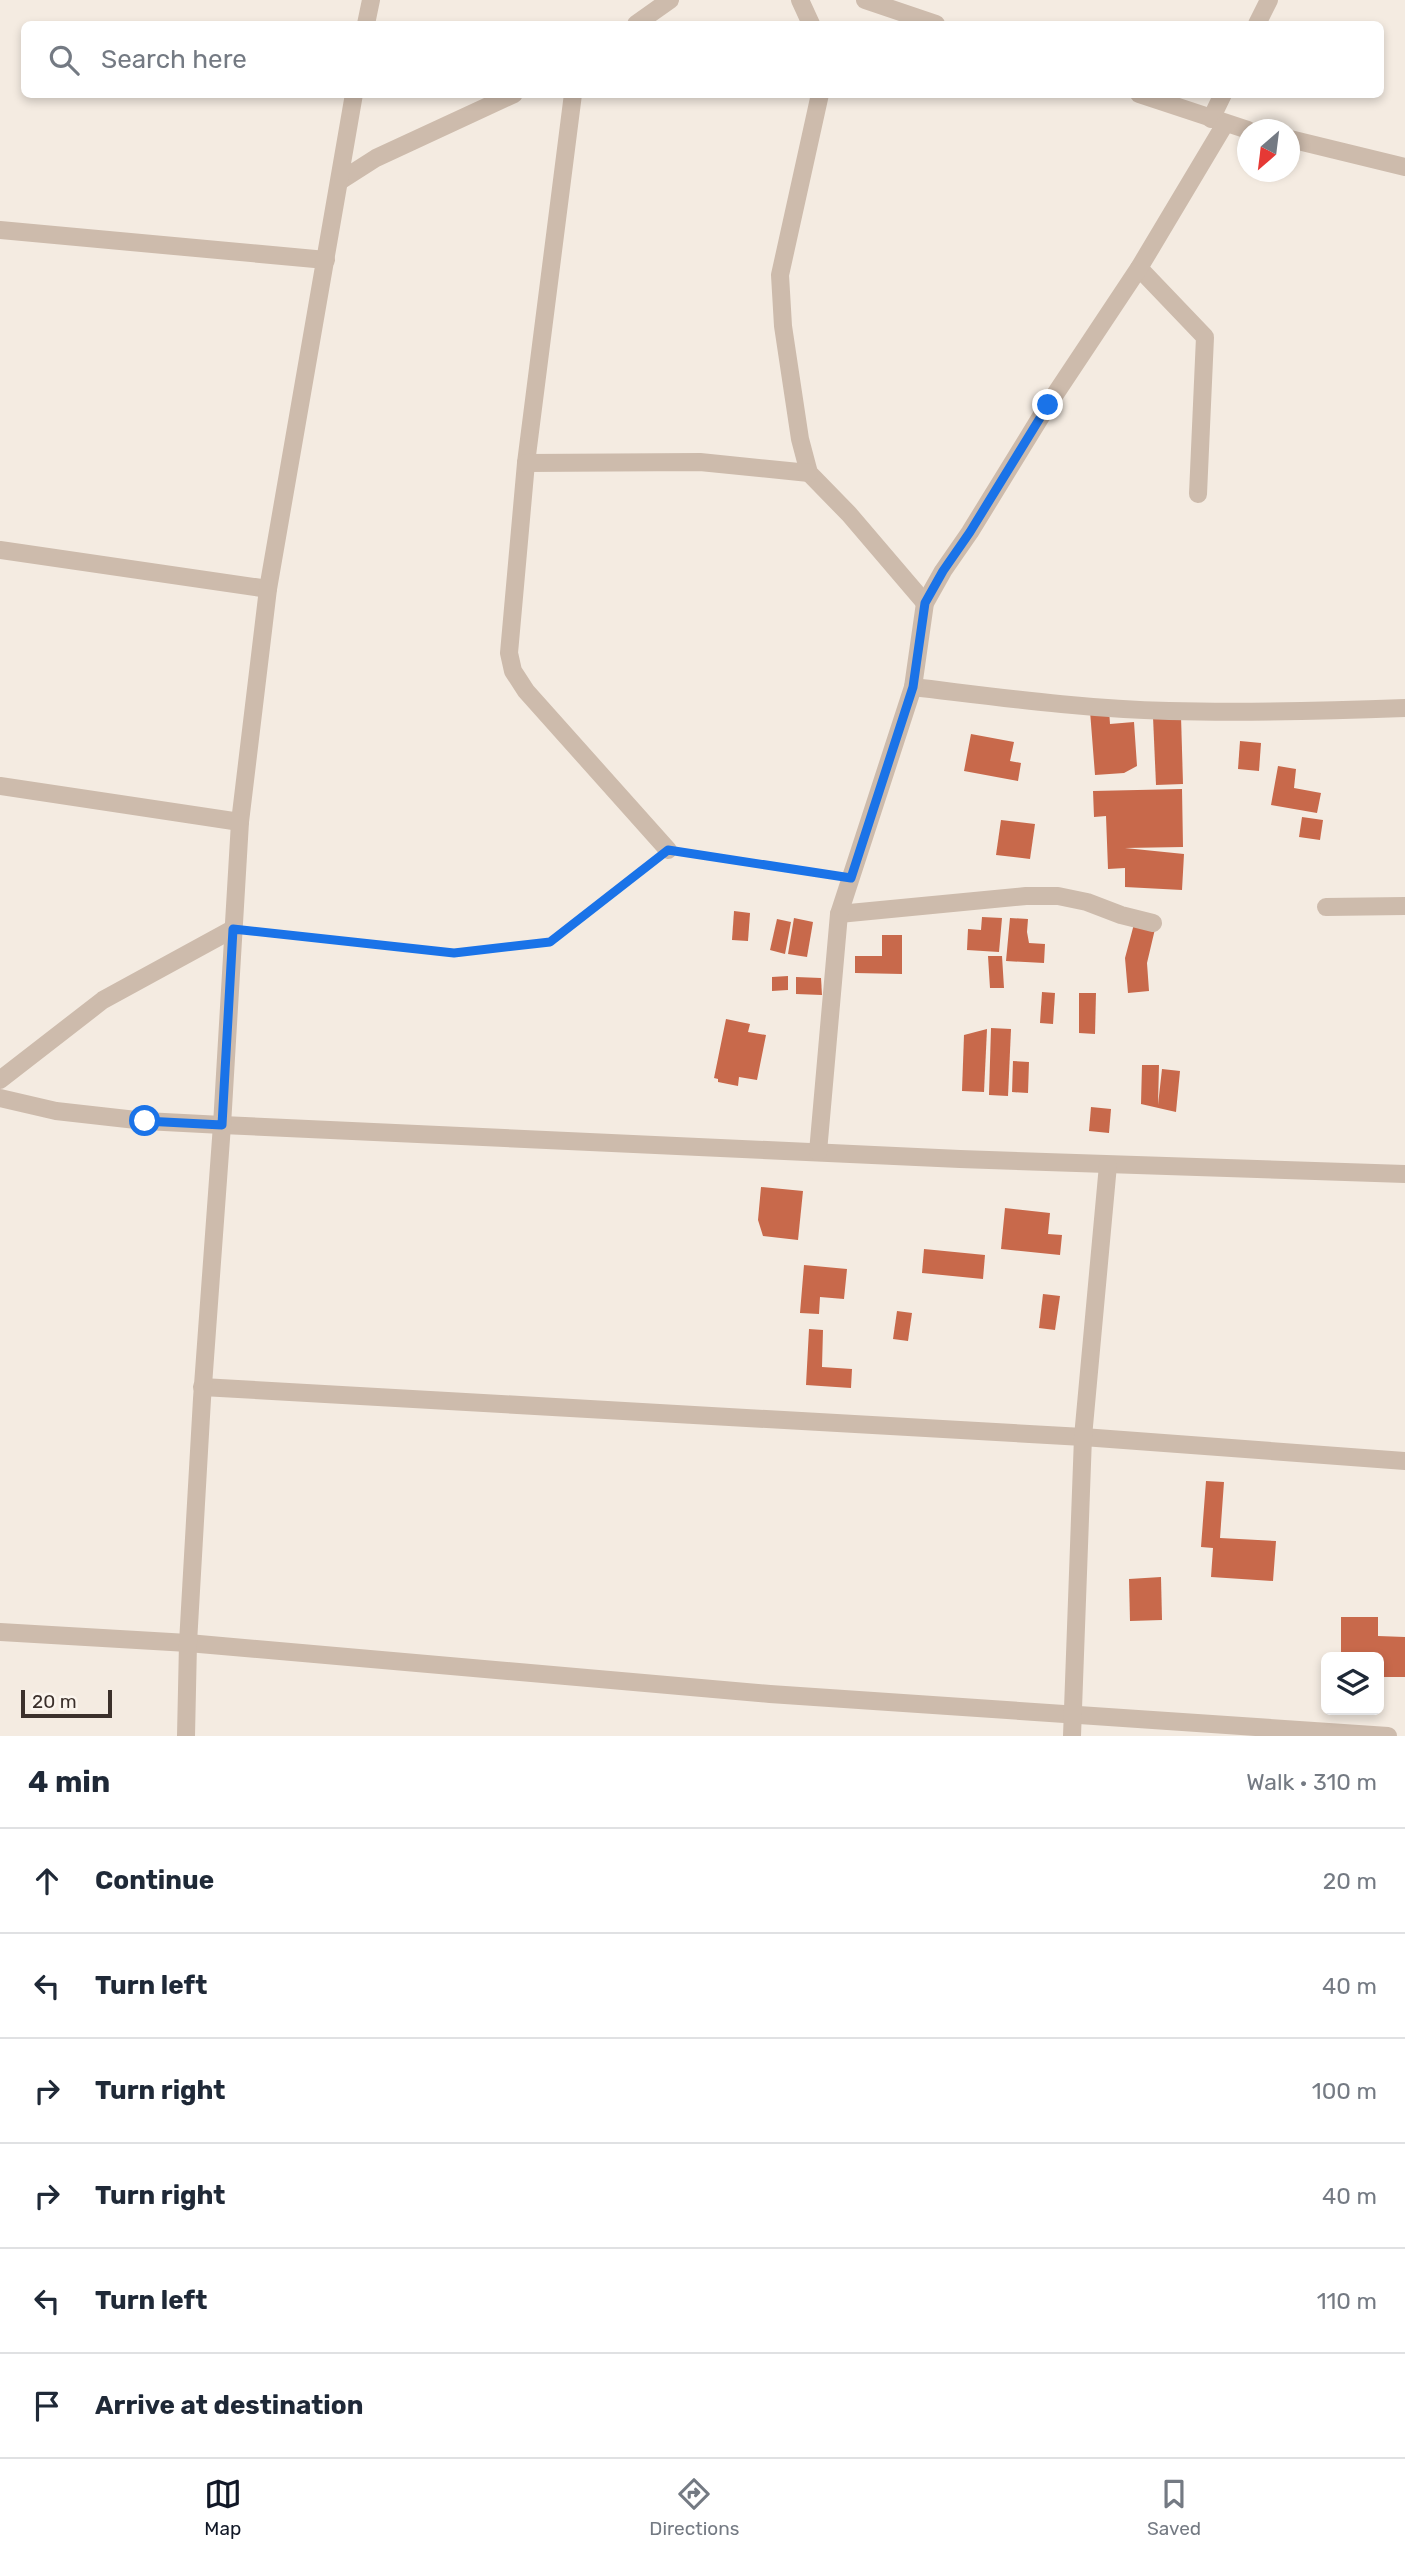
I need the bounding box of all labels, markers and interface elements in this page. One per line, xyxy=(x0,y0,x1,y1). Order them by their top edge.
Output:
search box xyxy=(21,21,1384,98)
icon: search xyxy=(45,41,83,79)
text: Search here xyxy=(101,44,247,75)
north arrow xyxy=(1237,119,1300,182)
route end xyxy=(1032,389,1063,420)
route start xyxy=(129,1105,160,1136)
map controls xyxy=(1321,1652,1384,1715)
button: layers xyxy=(1321,1652,1384,1715)
scale bar xyxy=(21,1687,112,1719)
text: 20 m xyxy=(32,1690,77,1713)
text: 4 min xyxy=(28,1764,110,1800)
text: Walk · 310 m xyxy=(1246,1768,1377,1796)
icon: ahead xyxy=(28,1862,66,1900)
text: Continue xyxy=(95,1865,214,1896)
text: 20 m xyxy=(1323,1867,1377,1895)
icon: left xyxy=(28,1967,66,2005)
text: Turn left xyxy=(95,1970,207,2001)
text: 40 m xyxy=(1322,1972,1377,2000)
icon: right xyxy=(28,2072,66,2110)
text: Turn right xyxy=(95,2075,225,2106)
text: 100 m xyxy=(1312,2077,1377,2105)
icon: right xyxy=(28,2177,66,2215)
text: Turn right xyxy=(95,2180,225,2211)
text: 40 m xyxy=(1322,2182,1377,2210)
icon: left xyxy=(28,2282,66,2320)
text: Turn left xyxy=(95,2285,207,2316)
text: 110 m xyxy=(1317,2287,1377,2315)
icon: arrive xyxy=(28,2387,66,2425)
text: Arrive at destination xyxy=(95,2390,363,2421)
tab: Map xyxy=(204,2475,242,2540)
tab: Directions xyxy=(649,2475,739,2540)
tab: Saved xyxy=(1147,2475,1201,2540)

